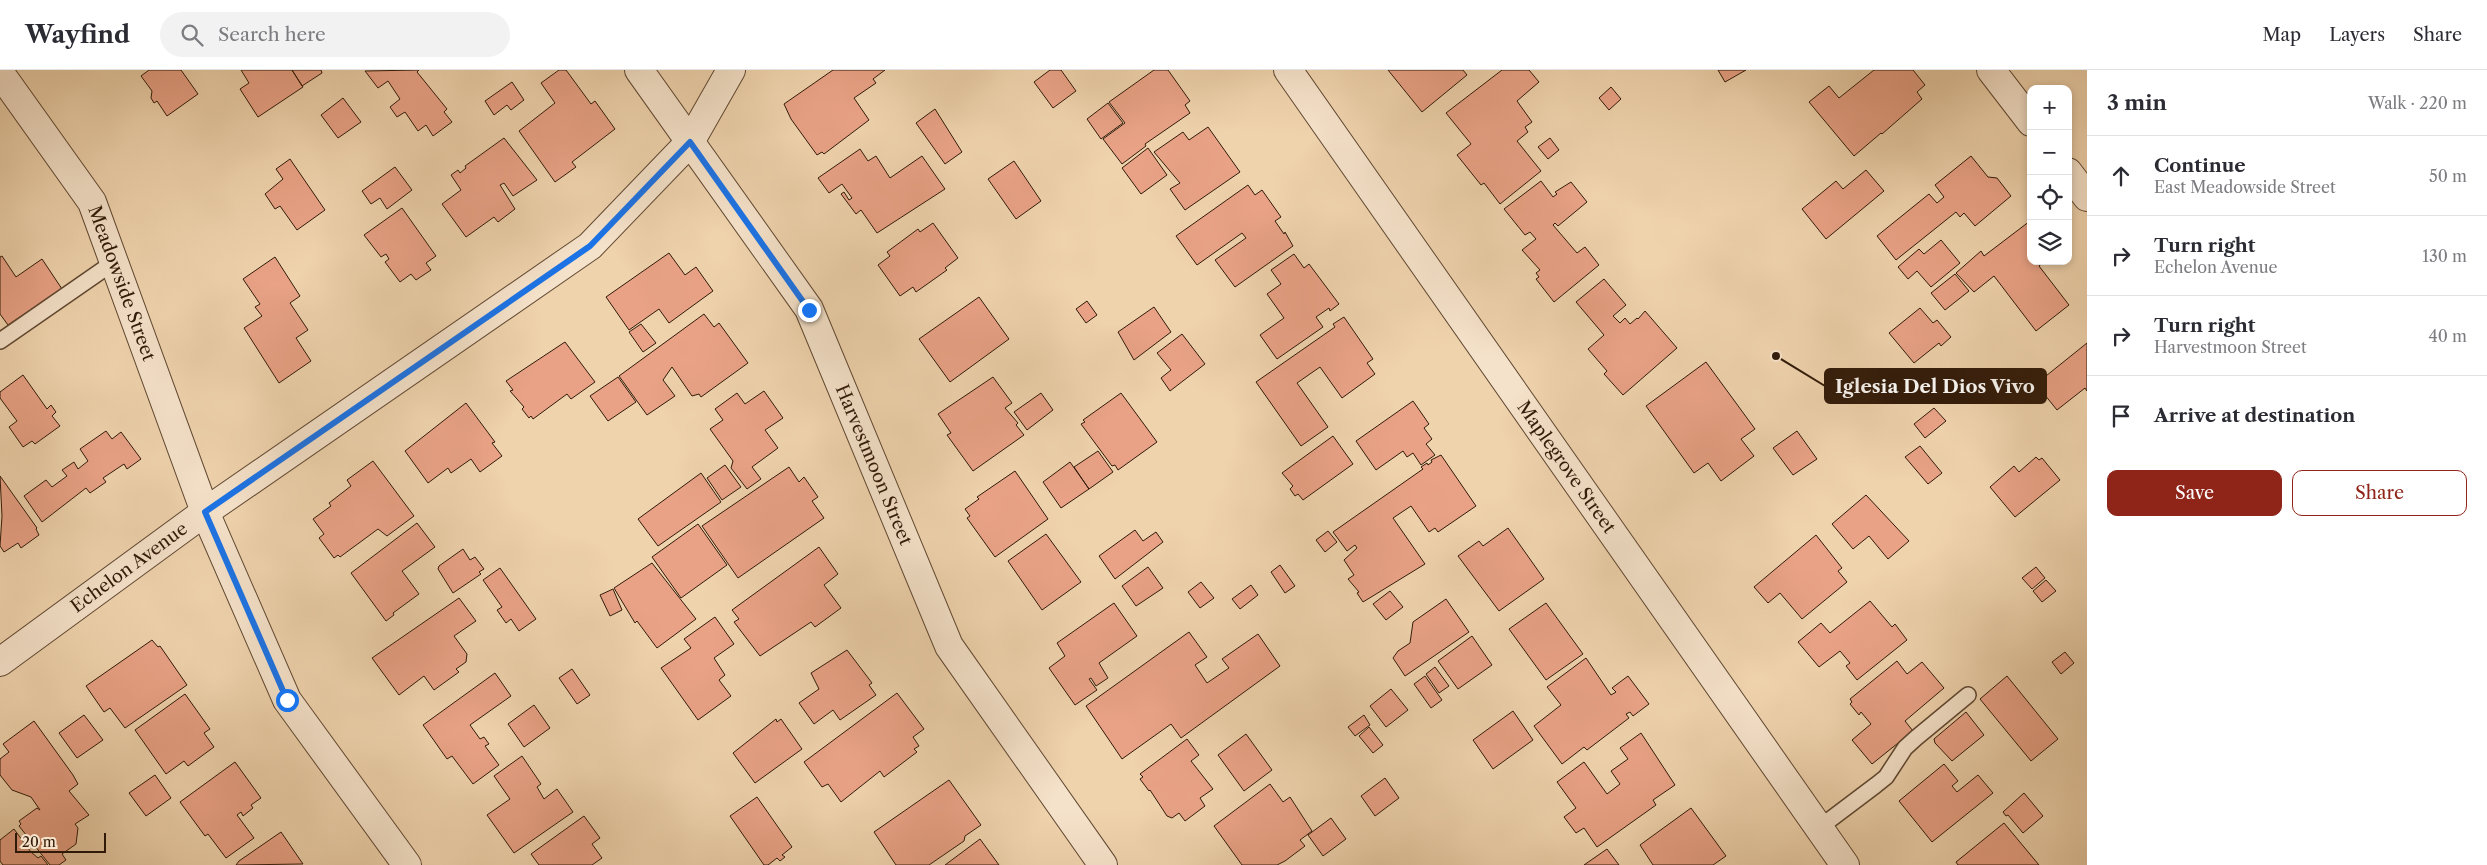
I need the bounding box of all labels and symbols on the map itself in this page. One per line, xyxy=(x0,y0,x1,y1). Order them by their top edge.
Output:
street label: Meadowside Street xyxy=(83,203,160,365)
route end xyxy=(798,299,821,322)
callout: Iglesia Del Dios Vivo xyxy=(1825,369,2046,403)
text: Iglesia Del Dios Vivo xyxy=(1835,375,2035,398)
street label: Harvestmoon Street xyxy=(831,381,917,549)
street label: Maplegrove Street xyxy=(1512,397,1621,538)
street label: Echelon Avenue xyxy=(67,518,192,617)
route start xyxy=(276,689,299,712)
scale bar xyxy=(15,830,106,853)

